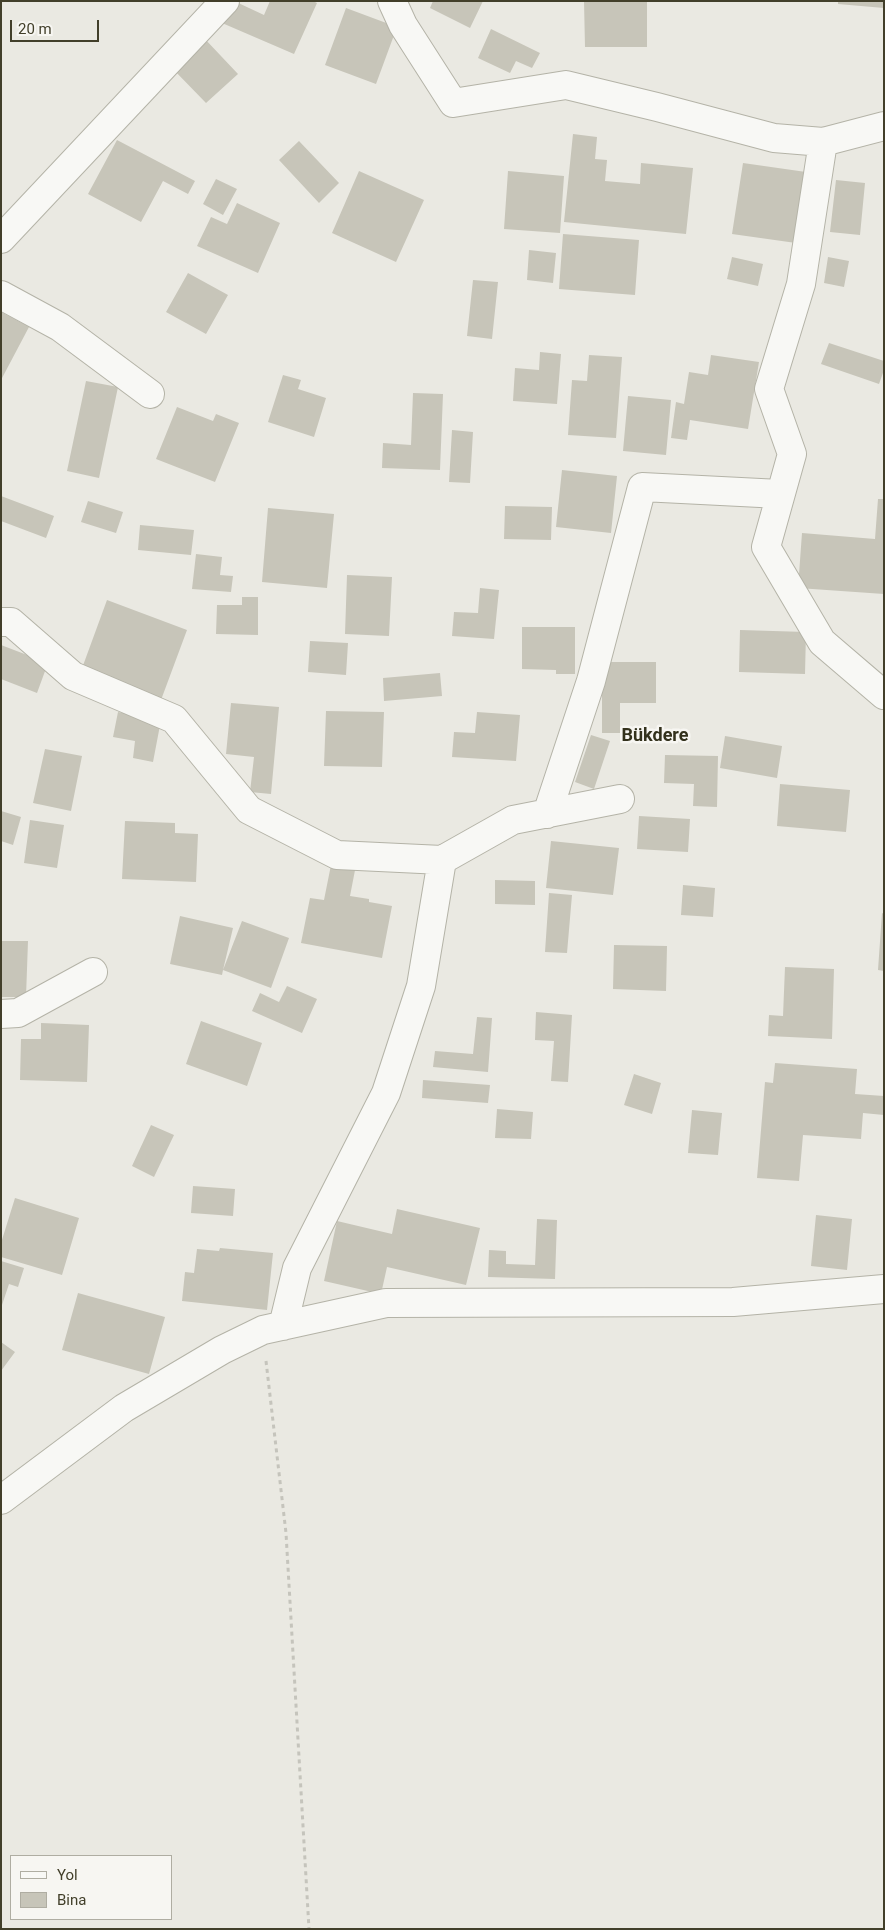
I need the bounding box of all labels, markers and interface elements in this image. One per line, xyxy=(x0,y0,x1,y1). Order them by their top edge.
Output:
scale bar xyxy=(12,10,101,42)
text: 20 m xyxy=(18,20,52,38)
district label: Bükdere xyxy=(621,725,689,747)
legend xyxy=(10,1855,172,1920)
text: Yol xyxy=(57,1866,78,1884)
text: Bina xyxy=(57,1891,86,1909)

